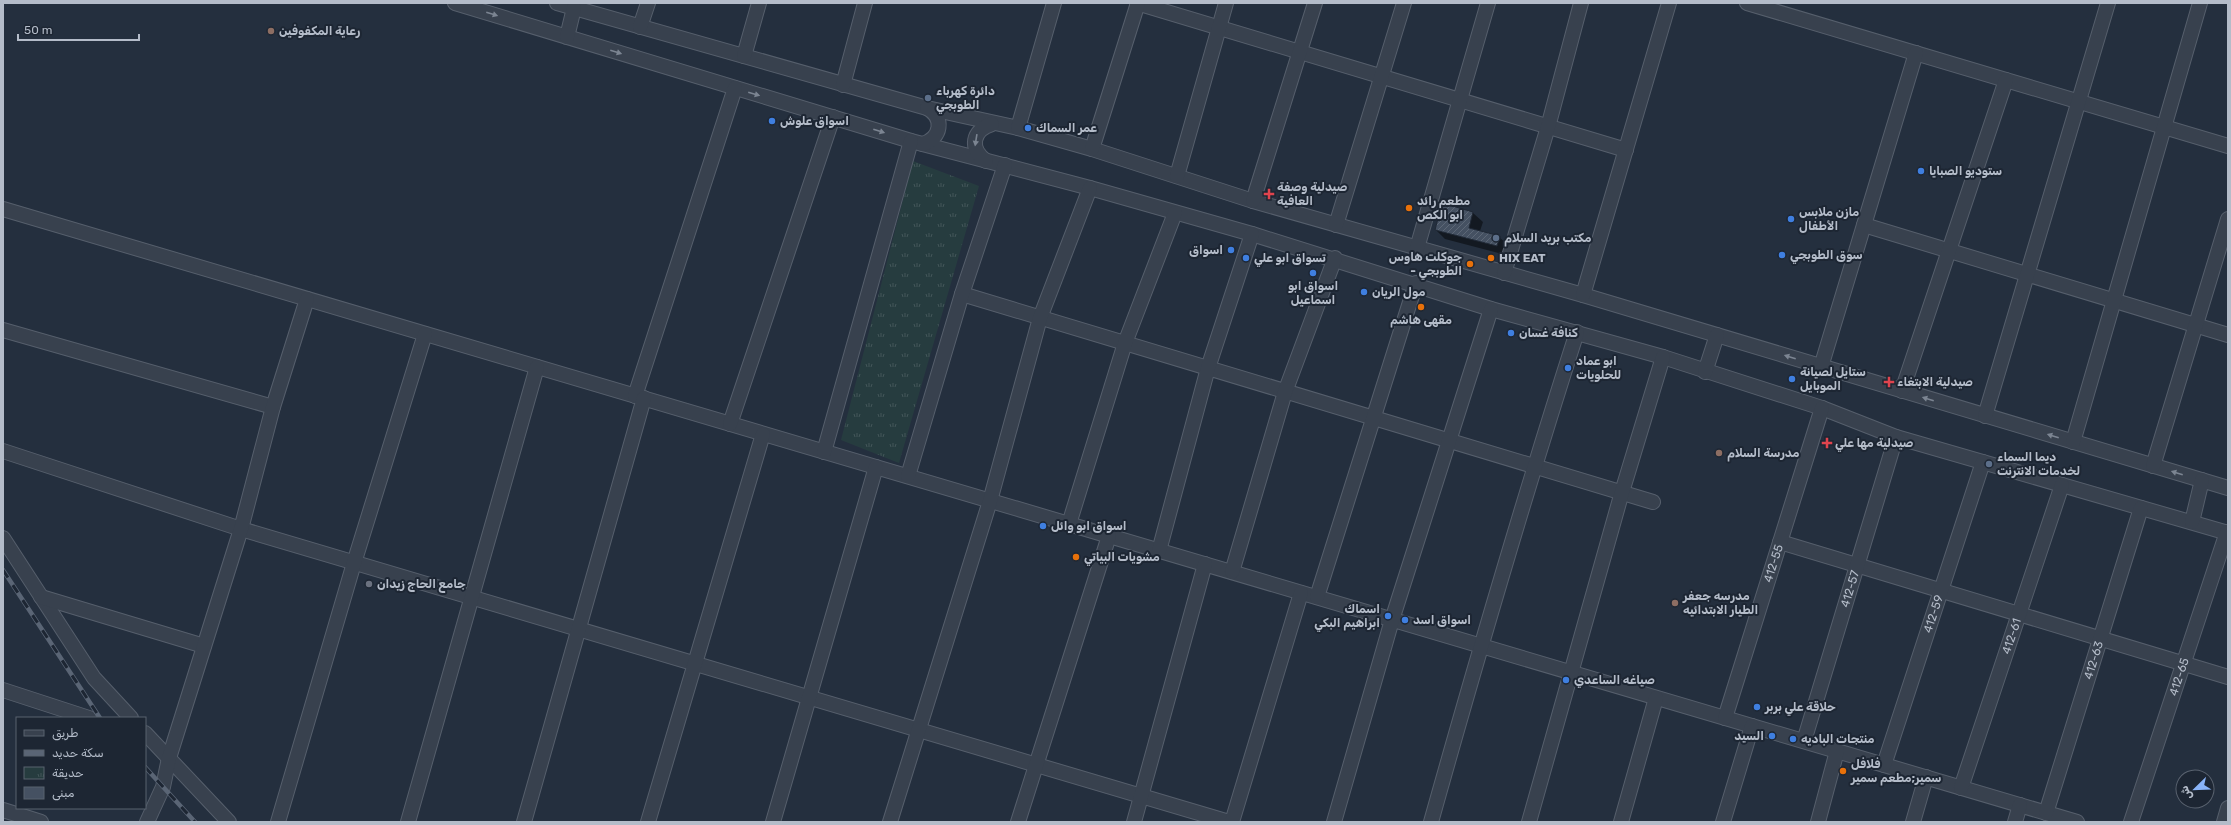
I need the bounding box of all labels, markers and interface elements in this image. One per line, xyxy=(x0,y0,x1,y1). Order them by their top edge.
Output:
one-way arrow xyxy=(486,11,498,17)
scale bar xyxy=(18,16,139,42)
text: 50 m xyxy=(24,23,52,37)
place label: رعاية المكفوفين xyxy=(279,24,360,38)
marker: رعاية المكفوفين xyxy=(266,26,276,36)
one-way arrow xyxy=(611,49,623,55)
place label: دائرة كهرباء الطوبجي xyxy=(936,84,995,114)
one-way arrow xyxy=(749,91,761,97)
marker: دائرة كهرباء الطوبجي xyxy=(923,93,933,103)
place label: اسواق علوش xyxy=(780,114,849,128)
marker: اسواق علوش xyxy=(767,116,777,126)
place label: عمر السماك xyxy=(1036,121,1097,135)
marker: عمر السماك xyxy=(1023,123,1033,133)
one-way arrow xyxy=(873,128,885,134)
one-way arrow xyxy=(973,134,979,147)
place label: ستوديو الصبايا xyxy=(1929,164,2002,178)
marker: ستوديو الصبايا xyxy=(1916,166,1926,176)
place label: صيدلية وصفة العافية xyxy=(1277,180,1348,208)
marker: صيدلية وصفة العافية xyxy=(1264,189,1274,199)
place label: مطعم رائد ابو الكص xyxy=(1417,194,1470,222)
marker: مطعم رائد ابو الكص xyxy=(1404,203,1414,213)
place label: مازن ملابس الأطفال xyxy=(1799,205,1859,233)
marker: مازن ملابس الأطفال xyxy=(1786,214,1796,224)
place label: مكتب بريد السلام xyxy=(1504,231,1592,247)
marker: مكتب بريد السلام xyxy=(1491,233,1501,243)
place label: اسواق xyxy=(1189,243,1223,257)
marker: اسواق xyxy=(1226,245,1236,255)
place label: سوق الطوبجي xyxy=(1790,248,1863,264)
place label: جوكلت هاوس - الطوبجي xyxy=(1389,250,1462,280)
marker: سوق الطوبجي xyxy=(1777,250,1787,260)
place label: تسواق ابو علي xyxy=(1254,251,1326,267)
place label: HIX EAT xyxy=(1499,251,1546,265)
marker: تسواق ابو علي xyxy=(1241,253,1251,263)
marker: HIX EAT xyxy=(1486,253,1496,263)
marker: جوكلت هاوس - الطوبجي xyxy=(1465,259,1475,269)
marker: اسواق ابو اسماعيل xyxy=(1308,268,1318,278)
place label: اسواق ابو اسماعيل xyxy=(1288,279,1338,307)
place label: مول الريان xyxy=(1372,285,1425,299)
marker: مول الريان xyxy=(1359,287,1369,297)
marker: مقهى هاشم xyxy=(1416,302,1426,312)
place label: مقهى هاشم xyxy=(1390,313,1452,328)
place label: كنافة غسان xyxy=(1519,326,1578,340)
marker: كنافة غسان xyxy=(1506,328,1516,338)
place label: ابو عماد للحلويات xyxy=(1576,354,1621,382)
one-way arrow xyxy=(1784,354,1796,360)
marker: ابو عماد للحلويات xyxy=(1563,363,1573,373)
place label: ستايل لصيانة الموبايل xyxy=(1800,365,1866,393)
marker: ستايل لصيانة الموبايل xyxy=(1787,374,1797,384)
place label: صيدلية الابتغاء xyxy=(1897,375,1973,389)
marker: صيدلية الابتغاء xyxy=(1884,377,1894,387)
one-way arrow xyxy=(1922,396,1934,402)
one-way arrow xyxy=(2046,433,2058,439)
place label: صيدلية مها علي xyxy=(1835,436,1914,452)
marker: صيدلية مها علي xyxy=(1822,438,1832,448)
place label: مدرسة السلام xyxy=(1727,446,1799,462)
marker: مدرسة السلام xyxy=(1714,448,1724,458)
place label: ديما السماء لخدمات الانترنت xyxy=(1997,450,2080,478)
marker: ديما السماء لخدمات الانترنت xyxy=(1984,459,1994,469)
one-way arrow xyxy=(2171,470,2183,476)
place label: اسواق ابو وائل xyxy=(1051,519,1127,533)
marker: اسواق ابو وائل xyxy=(1038,521,1048,531)
street label: 412-55 xyxy=(1761,543,1786,584)
place label: مشويات البياتي xyxy=(1084,550,1160,566)
marker: مشويات البياتي xyxy=(1071,552,1081,562)
street label: 412-57 xyxy=(1838,569,1862,609)
place label: جامع الحاج زيدان xyxy=(377,577,466,593)
marker: جامع الحاج زيدان xyxy=(364,579,374,589)
place label: مدرسه جعفر الطيار الابتدائيه xyxy=(1682,589,1758,617)
street label: 412-59 xyxy=(1921,593,1946,635)
marker: مدرسه جعفر الطيار الابتدائيه xyxy=(1670,598,1680,608)
place label: اسماك ابراهيم البكي xyxy=(1314,602,1380,632)
marker: اسماك ابراهيم البكي xyxy=(1383,611,1393,621)
place label: اسواق اسد xyxy=(1413,613,1471,627)
marker: اسواق اسد xyxy=(1400,615,1410,625)
street label: 412-61 xyxy=(1999,616,2024,656)
street label: 412-63 xyxy=(2081,639,2106,681)
street label: 412-65 xyxy=(2166,656,2192,698)
place label: صياغه الساعدي xyxy=(1574,673,1655,688)
marker: صياغه الساعدي xyxy=(1561,675,1571,685)
place label: حلاقة علي بربر xyxy=(1764,700,1836,716)
marker: حلاقة علي بربر xyxy=(1752,702,1762,712)
legend xyxy=(16,717,146,809)
text: طريق xyxy=(52,726,78,741)
place label: السيد xyxy=(1734,729,1764,743)
marker: السيد xyxy=(1767,731,1777,741)
place label: منتجات الباديه xyxy=(1801,732,1875,746)
marker: منتجات الباديه xyxy=(1788,734,1798,744)
text: سكة حديد xyxy=(52,746,104,760)
place label: فلافل سمير;مطعم سمير xyxy=(1850,757,1941,786)
text: حديقة xyxy=(52,766,84,780)
marker: فلافل سمير;مطعم سمير xyxy=(1838,766,1848,776)
north arrow xyxy=(2175,769,2215,809)
text: ش xyxy=(2178,784,2195,802)
text: مبنى xyxy=(52,786,75,801)

